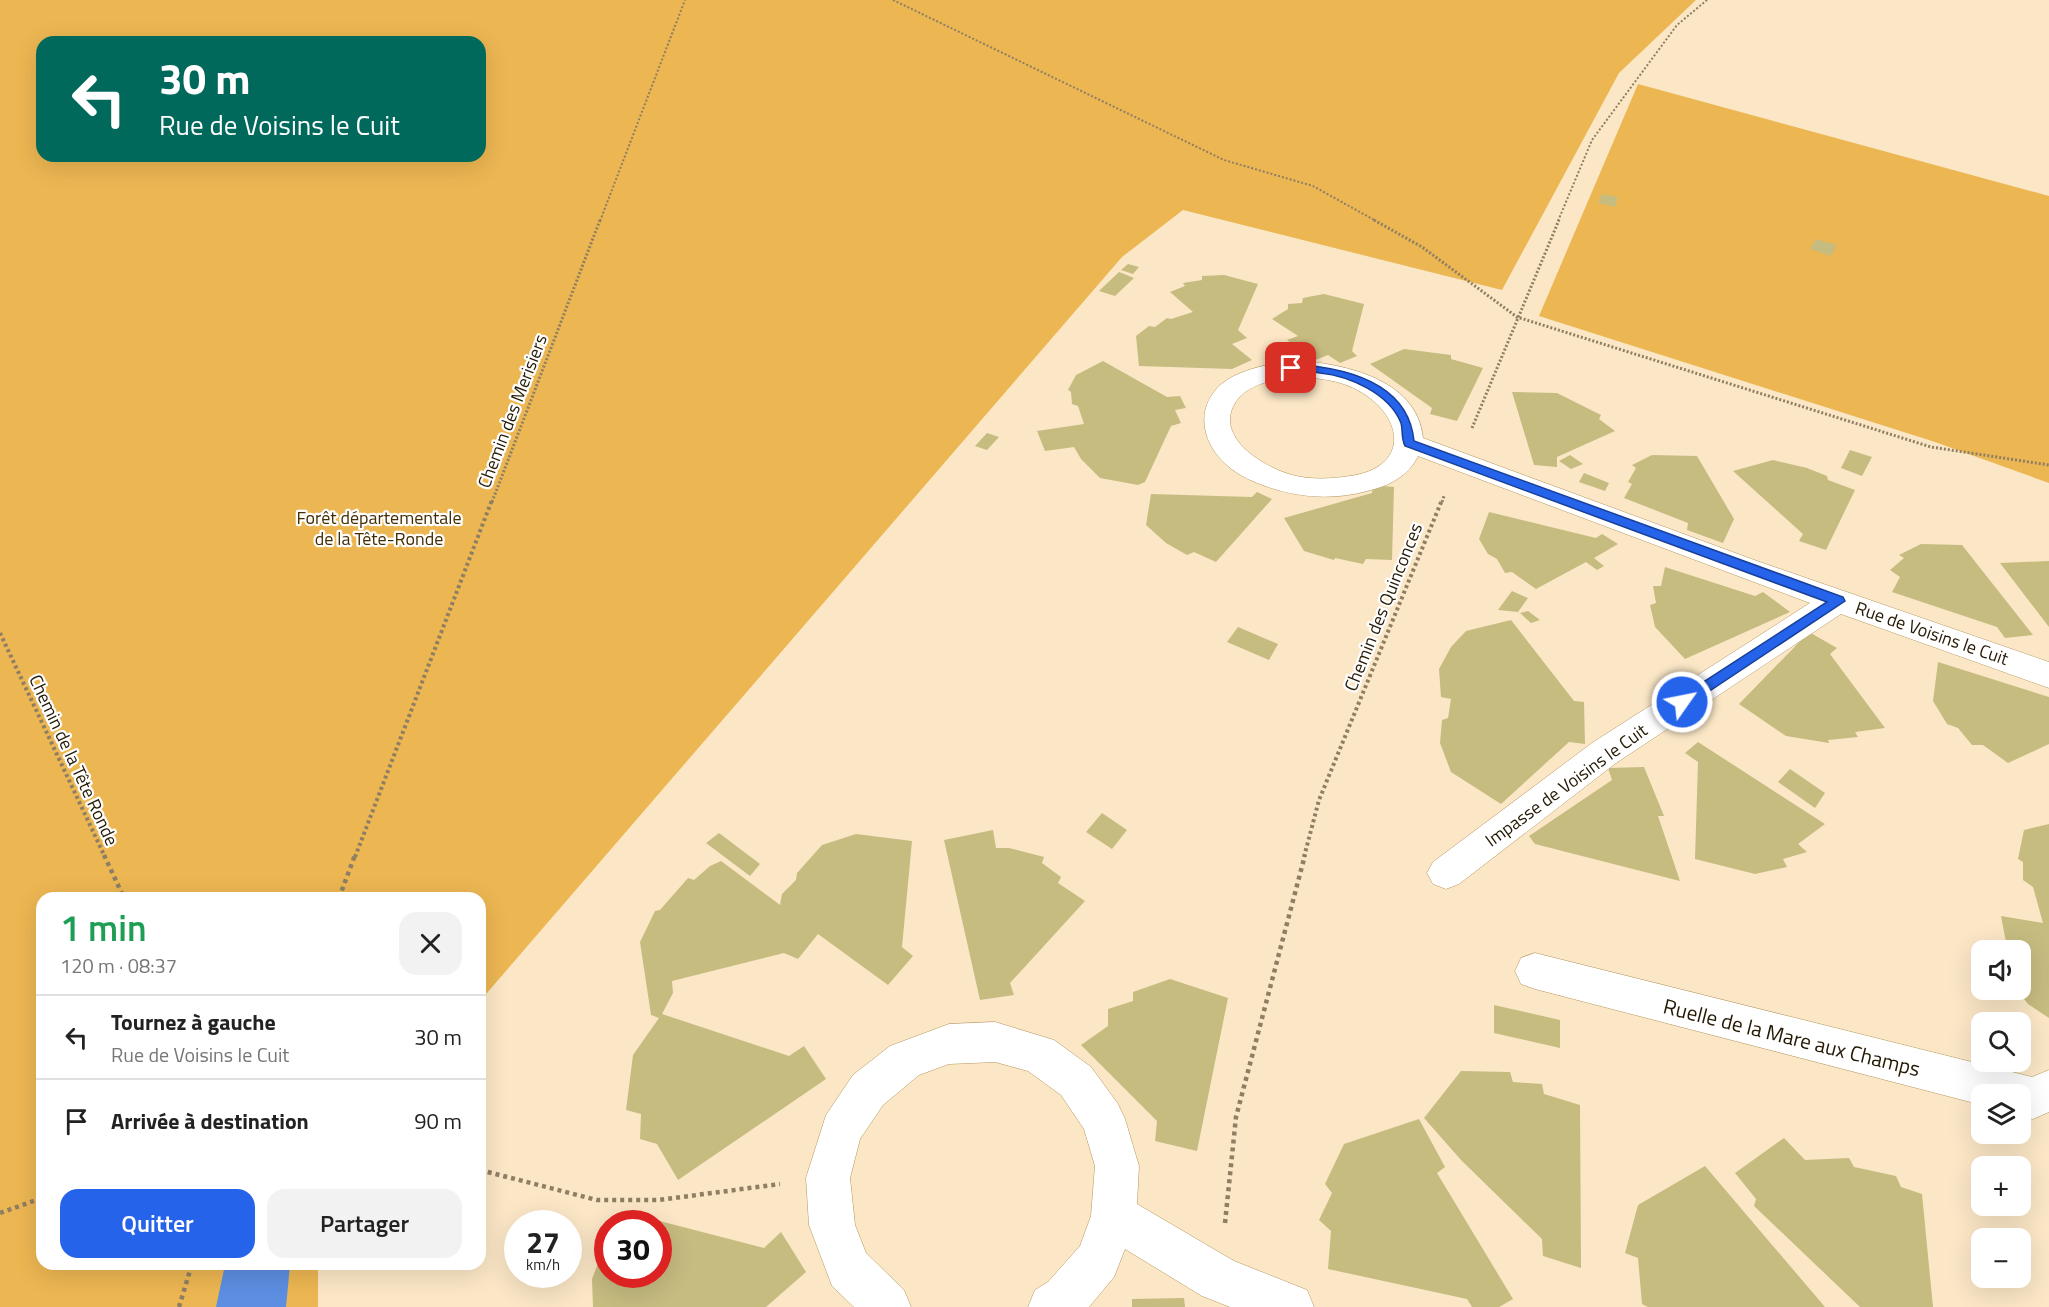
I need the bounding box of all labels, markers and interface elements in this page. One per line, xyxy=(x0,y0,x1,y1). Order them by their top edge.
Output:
text: 30 m xyxy=(159,46,251,110)
icon: left xyxy=(60,60,138,138)
text: Rue de Voisins le Cuit xyxy=(159,104,400,145)
street label: Chemin des Merisiers xyxy=(470,330,554,492)
pin xyxy=(1265,342,1316,393)
icon: arrive xyxy=(1274,351,1307,384)
park label: Forêt départementale de la Tête-Ronde xyxy=(296,504,462,552)
street label: Chemin des Quinconces xyxy=(1337,519,1429,695)
street label: Rue de Voisins le Cuit xyxy=(1852,594,2013,672)
street label: Chemin de la Tête Ronde xyxy=(22,670,126,850)
position arrow xyxy=(1650,670,1714,734)
street label: Impasse de Voisins le Cuit xyxy=(1479,716,1653,853)
text: 1 min xyxy=(60,900,147,955)
button: close xyxy=(399,912,462,975)
map controls xyxy=(1971,940,2031,1288)
button: sound xyxy=(1971,940,2031,1000)
text: 120 m · 08:37 xyxy=(60,950,177,981)
street label: Ruelle de la Mare aux Champs xyxy=(1660,990,1924,1084)
text: Tournez à gauche xyxy=(111,1005,276,1039)
button: search xyxy=(1971,1012,2031,1072)
text: 30 m xyxy=(414,1020,462,1054)
icon: left xyxy=(60,1021,93,1054)
text: Rue de Voisins le Cuit xyxy=(111,1039,289,1070)
button: layers xyxy=(1971,1084,2031,1144)
text: Arrivée à destination xyxy=(111,1104,309,1138)
text: 90 m xyxy=(414,1104,462,1138)
icon: arrive xyxy=(60,1105,93,1138)
button: + xyxy=(1971,1156,2031,1216)
button: Quitter xyxy=(60,1189,255,1258)
button: Partager xyxy=(267,1189,462,1258)
speed limit sign: 30 xyxy=(594,1210,672,1288)
text: 27 xyxy=(526,1219,560,1265)
button: − xyxy=(1971,1228,2031,1288)
text: km/h xyxy=(526,1253,560,1276)

